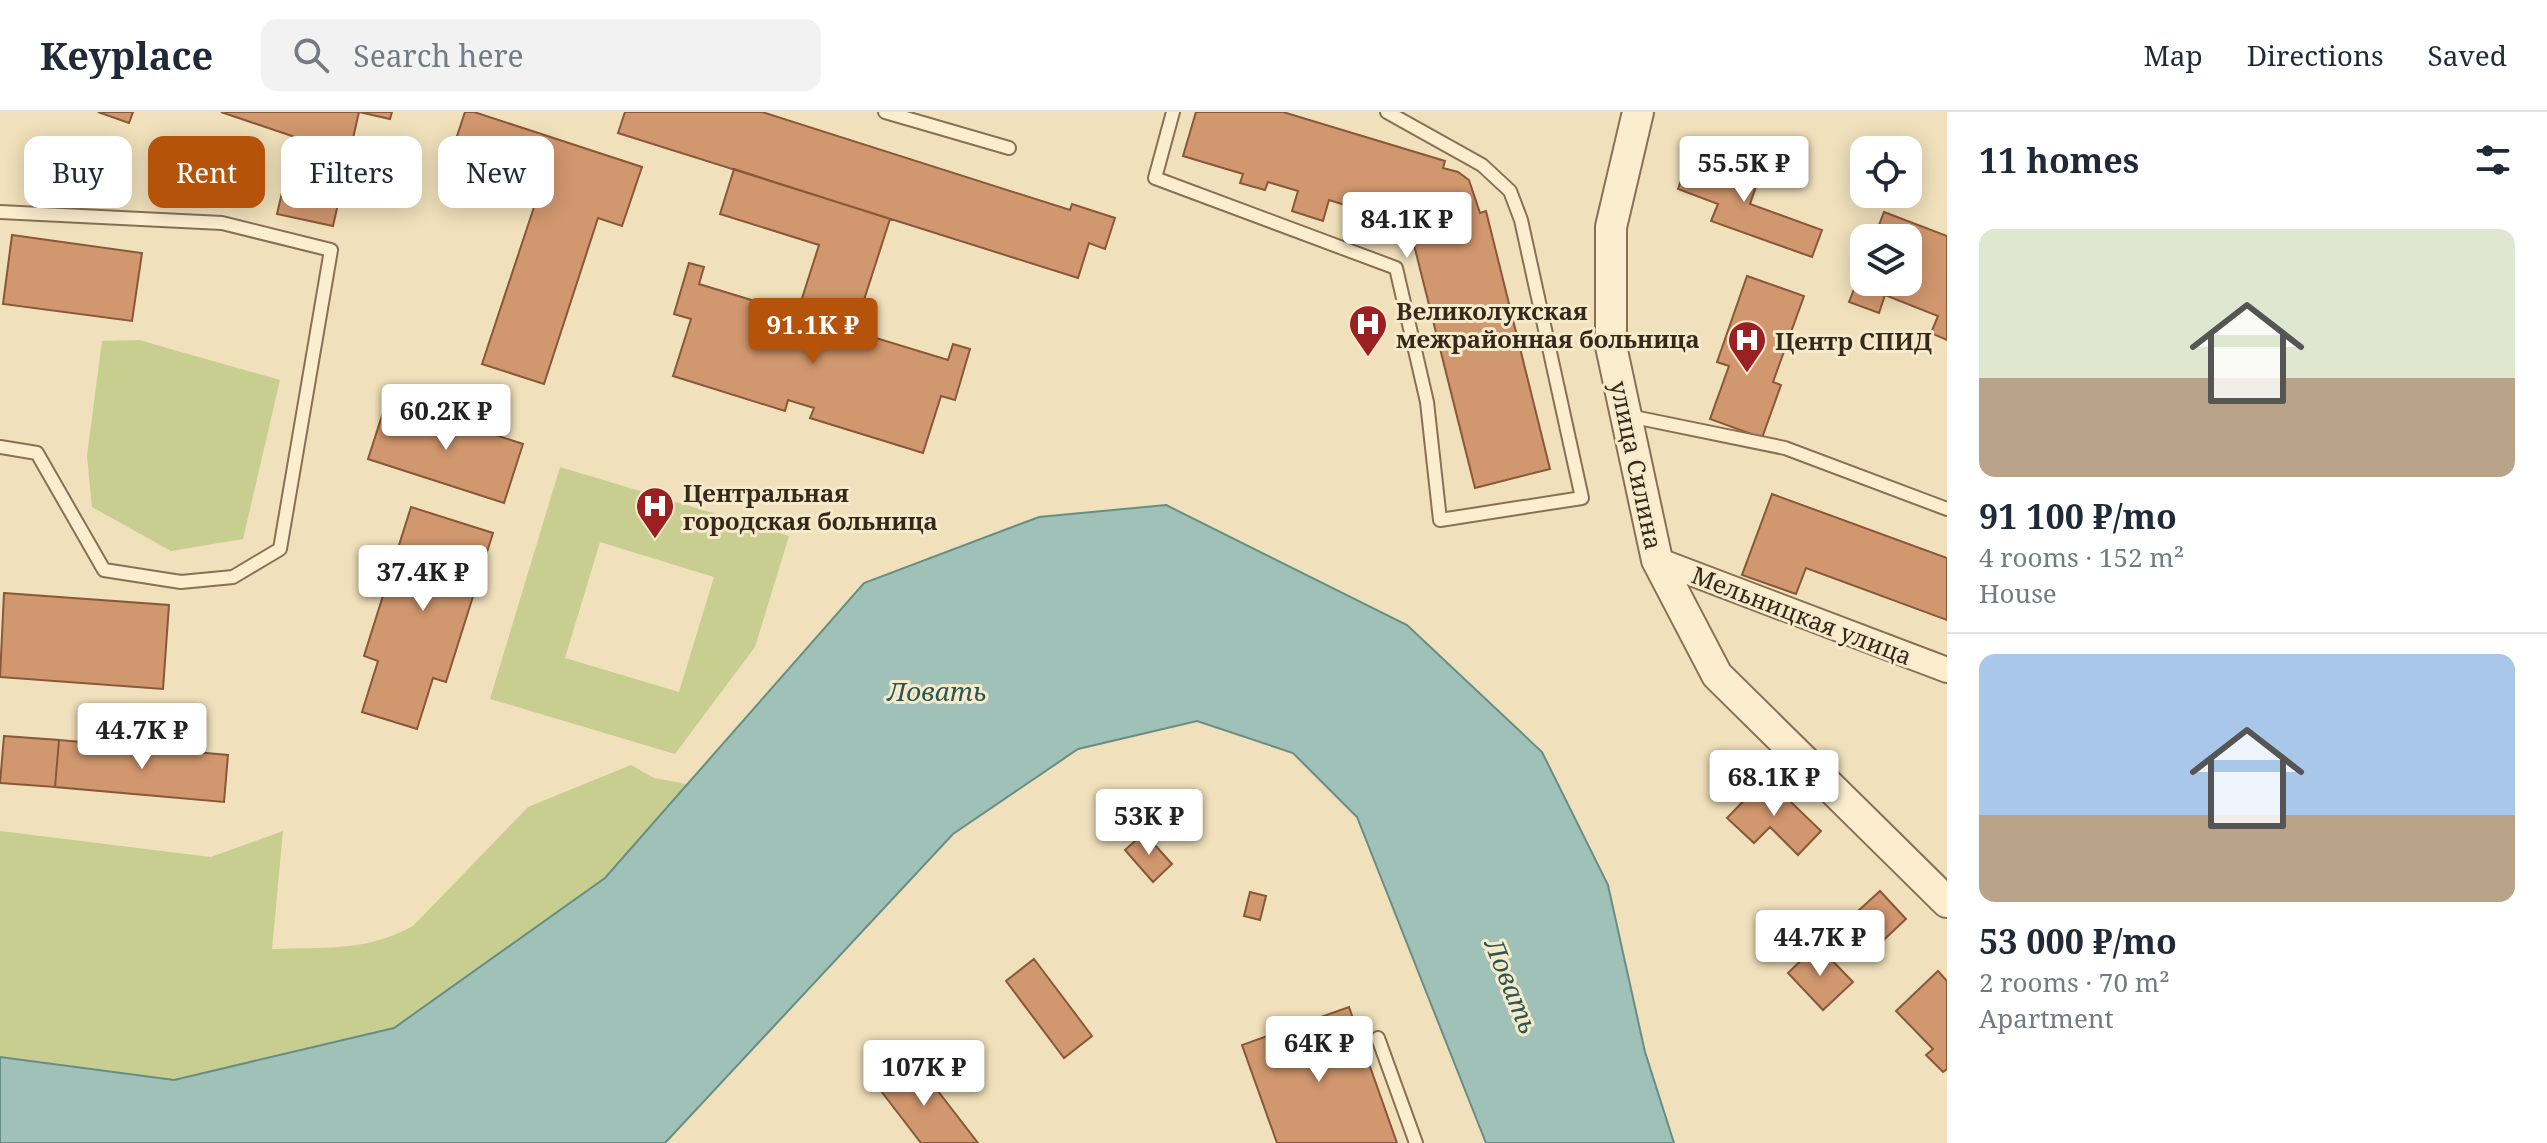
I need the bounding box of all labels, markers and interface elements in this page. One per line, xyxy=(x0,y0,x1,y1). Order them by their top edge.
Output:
search box xyxy=(261,19,821,91)
text: Keyplace xyxy=(40,29,213,81)
icon: search xyxy=(289,33,333,77)
text: Search here xyxy=(353,35,524,76)
text: Map xyxy=(2143,36,2203,74)
text: Directions xyxy=(2247,36,2384,74)
text: Saved xyxy=(2428,36,2507,74)
chip: Buy xyxy=(24,136,132,208)
chip: Rent xyxy=(148,136,265,208)
chip: Filters xyxy=(281,136,422,208)
chip: New xyxy=(438,136,554,208)
pin: 55.5K ₽ xyxy=(1670,136,1818,204)
map controls xyxy=(1850,136,1922,296)
button: locate xyxy=(1850,136,1922,208)
text: 11 homes xyxy=(1979,137,2139,183)
icon: filters xyxy=(2471,138,2515,182)
text: 55.5K ₽ xyxy=(1698,144,1790,180)
pin: 84.1K ₽ xyxy=(1333,192,1481,260)
text: 84.1K ₽ xyxy=(1361,200,1453,236)
button: layers xyxy=(1850,224,1922,296)
icon: home xyxy=(2175,281,2319,425)
place label: Великолукская межрайонная больница xyxy=(1396,294,1700,355)
pin: 91.1K ₽ xyxy=(739,298,887,366)
hospital icon: Великолукская межрайонная больница xyxy=(1347,303,1389,358)
text: 91.1K ₽ xyxy=(767,306,859,342)
hospital icon: Центр СПИД xyxy=(1726,319,1768,374)
place label: Центр СПИД xyxy=(1775,324,1932,357)
street label: улица Силина xyxy=(1603,377,1671,553)
pin: 60.2K ₽ xyxy=(372,384,520,452)
text: 60.2K ₽ xyxy=(400,392,492,428)
place label: Центральная городская больница xyxy=(683,476,938,537)
hospital icon: Центральная городская больница xyxy=(634,485,676,540)
text: 91 100 ₽/mo xyxy=(1979,493,2177,539)
text: 4 rooms · 152 m² xyxy=(1979,539,2184,575)
pin: 37.4K ₽ xyxy=(349,545,497,613)
text: 37.4K ₽ xyxy=(377,553,469,589)
street label: Мельницкая улица xyxy=(1687,558,1917,672)
text: House xyxy=(1979,575,2057,611)
water label: Ловать xyxy=(886,673,987,709)
pin: 44.7K ₽ xyxy=(68,703,216,771)
icon: home xyxy=(2175,706,2319,850)
text: 44.7K ₽ xyxy=(96,711,188,747)
pin: 68.1K ₽ xyxy=(1700,750,1848,818)
text: 68.1K ₽ xyxy=(1728,758,1820,794)
pin: 53K ₽ xyxy=(1093,789,1205,857)
text: 53K ₽ xyxy=(1114,797,1184,833)
pin: 44.7K ₽ xyxy=(1746,910,1894,978)
text: 44.7K ₽ xyxy=(1774,918,1866,954)
text: 53 000 ₽/mo xyxy=(1979,918,2177,964)
water label: Ловать xyxy=(1476,932,1547,1039)
text: 2 rooms · 70 m² xyxy=(1979,964,2170,1000)
text: Apartment xyxy=(1979,1000,2114,1036)
pin: 64K ₽ xyxy=(1263,1016,1375,1084)
text: 64K ₽ xyxy=(1284,1024,1354,1060)
pin: 107K ₽ xyxy=(859,1040,989,1108)
text: 107K ₽ xyxy=(881,1048,967,1084)

